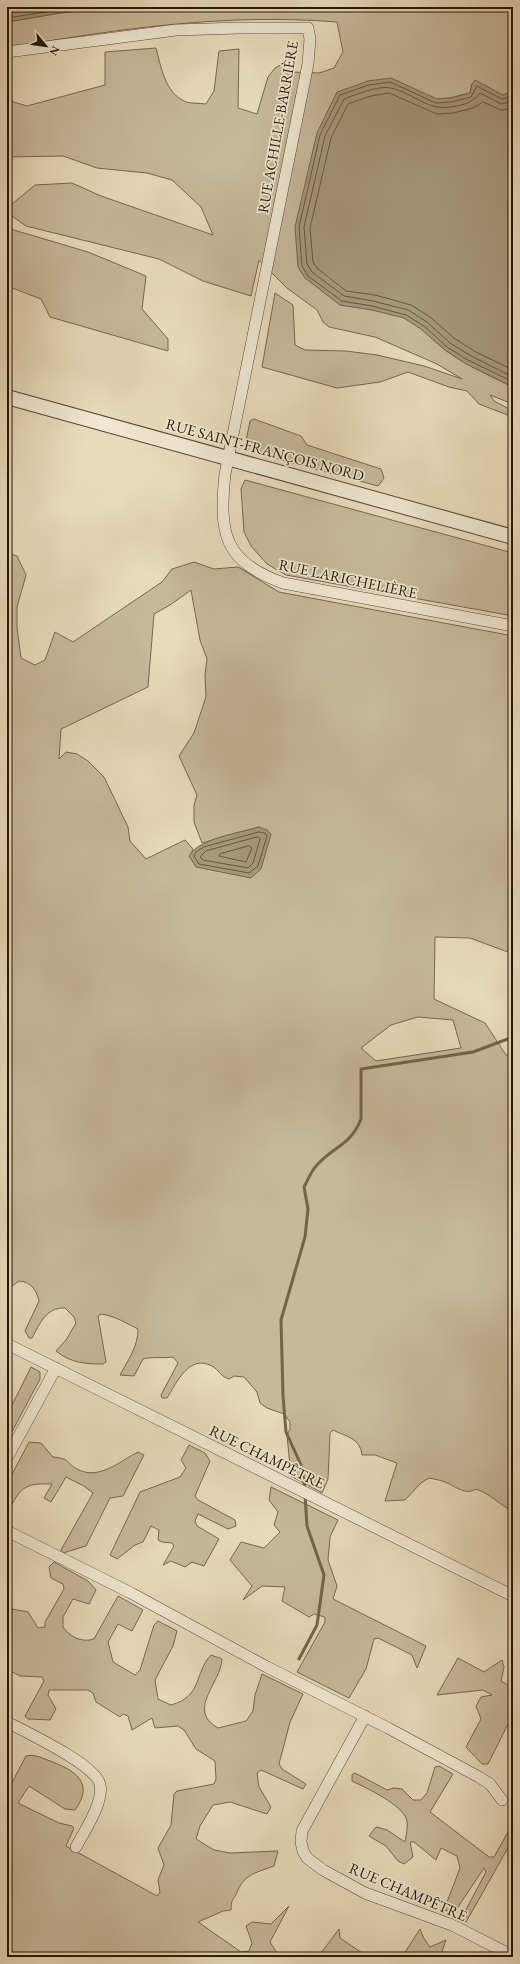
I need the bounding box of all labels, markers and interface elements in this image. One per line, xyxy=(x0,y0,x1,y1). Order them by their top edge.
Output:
north arrow xyxy=(26,26,66,66)
street label: RUE ACHILLE-BARRIÈRE xyxy=(253,39,302,214)
text: N xyxy=(46,44,63,58)
street label: RUE SAINT-FRANÇOIS NORD xyxy=(164,414,366,485)
street label: RUE LARICHELIÈRE xyxy=(277,555,420,603)
street label: RUE CHAMPÊTRE xyxy=(206,1420,328,1493)
street label: RUE CHAMPÊTRE xyxy=(347,1858,470,1925)

